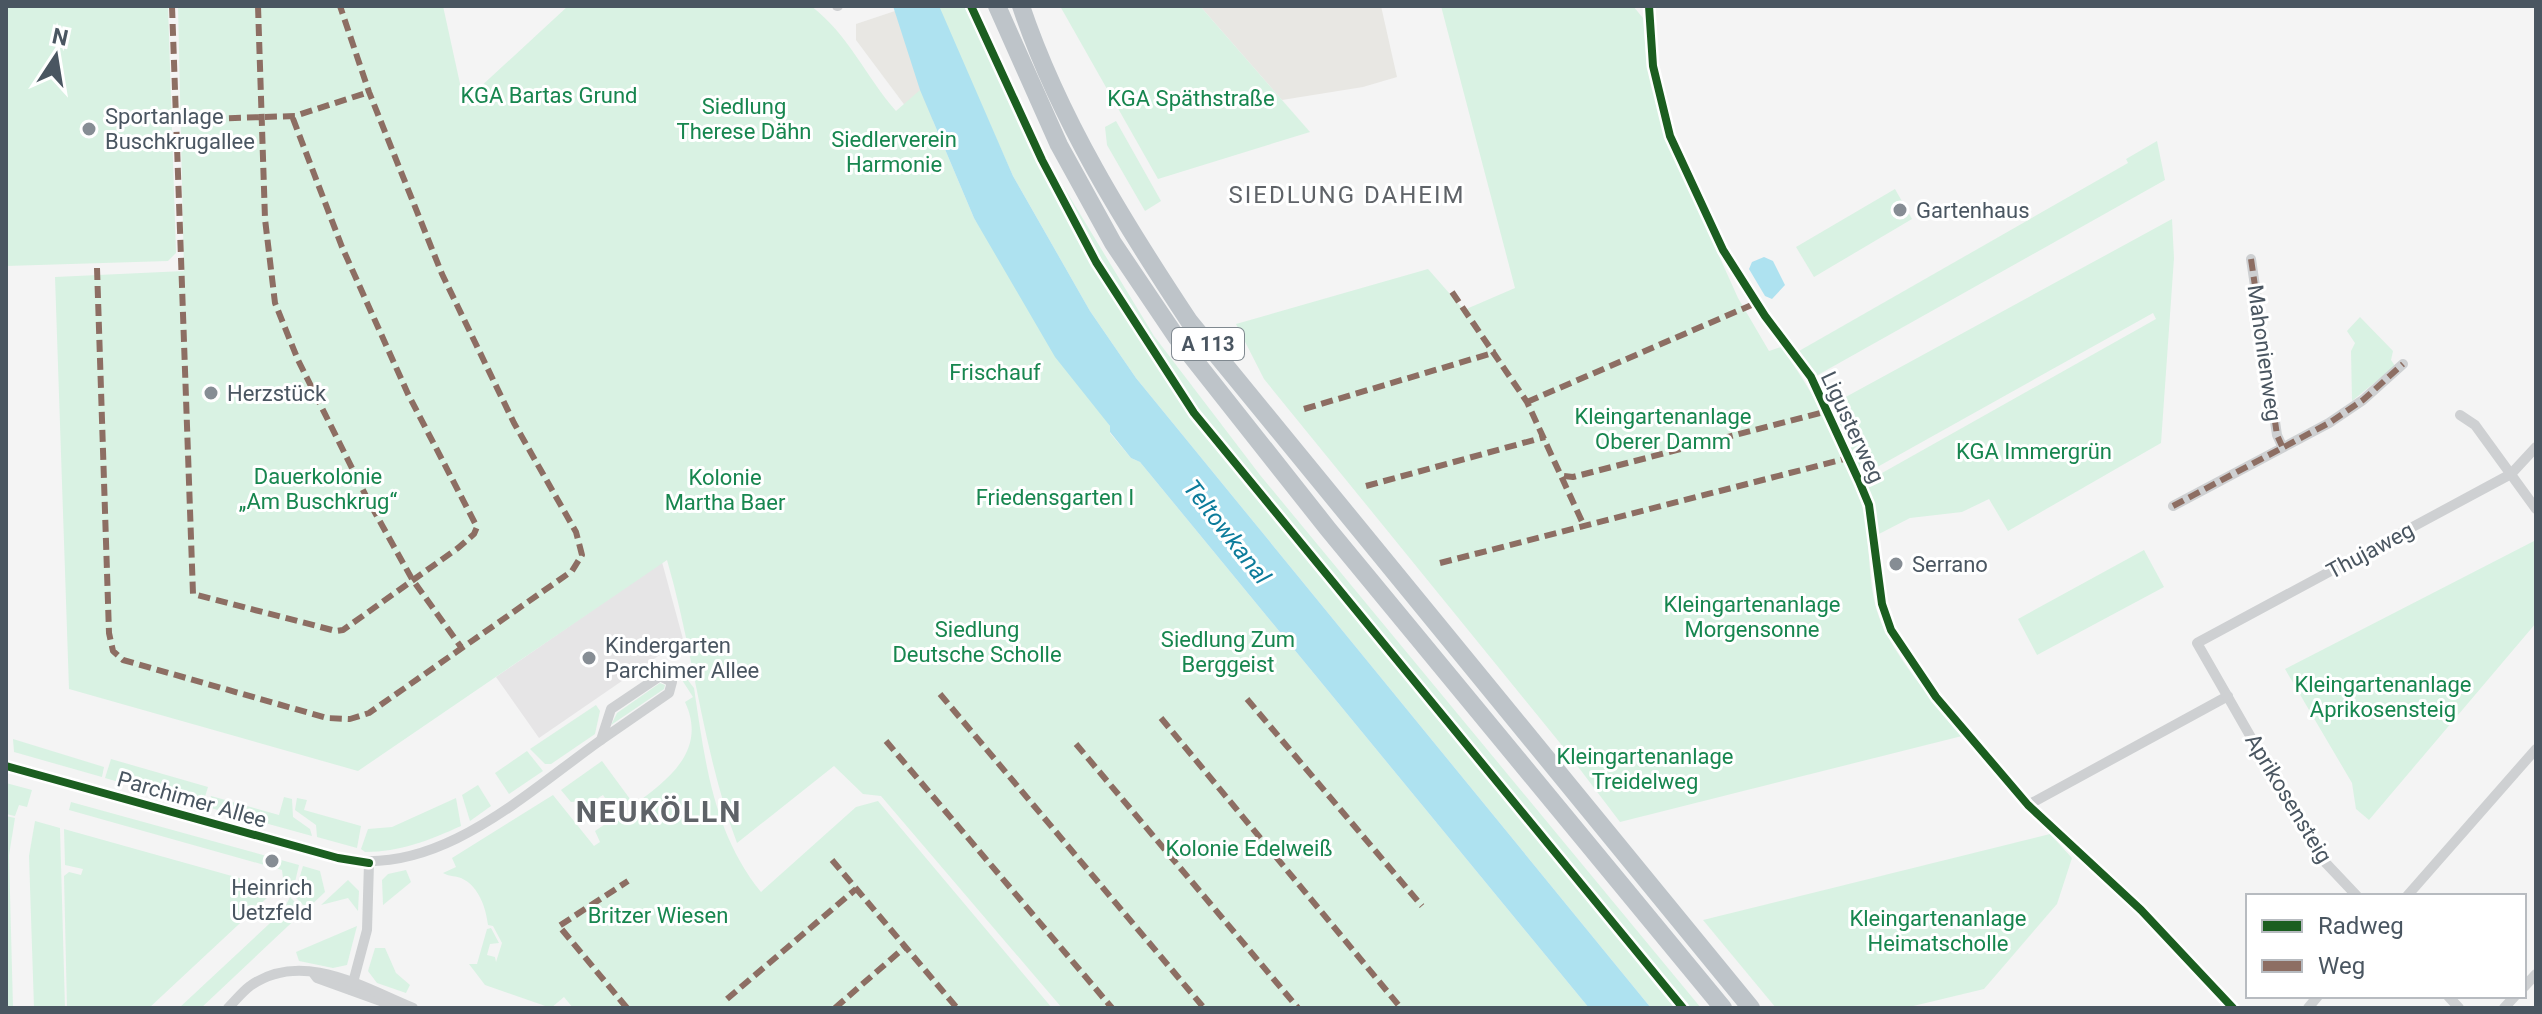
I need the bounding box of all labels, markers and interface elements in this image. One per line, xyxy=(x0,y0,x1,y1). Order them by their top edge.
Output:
north arrow xyxy=(16,16,96,96)
text: N xyxy=(50,23,70,51)
park label: KGA Bartas Grund xyxy=(460,83,638,108)
park label: KGA Späthstraße xyxy=(1107,86,1275,111)
park label: Siedlung Therese Dähn xyxy=(677,94,811,144)
place label: Sportanlage Buschkrugallee xyxy=(105,104,255,154)
marker: Sportanlage Buschkrugallee xyxy=(80,120,98,138)
park label: Siedlerverein Harmonie xyxy=(831,127,957,177)
district label: SIEDLUNG DAHEIM xyxy=(1229,181,1465,209)
place label: Gartenhaus xyxy=(1916,198,2030,223)
marker: Gartenhaus xyxy=(1891,201,1909,219)
street label: Mahonienweg xyxy=(2243,283,2286,423)
road number: A 113 xyxy=(1172,328,1244,360)
park label: Frischauf xyxy=(949,360,1041,385)
street label: Ligusterweg xyxy=(1816,368,1889,487)
place label: Herzstück xyxy=(227,381,327,406)
marker: Herzstück xyxy=(202,384,220,402)
park label: Kleingartenanlage Oberer Damm xyxy=(1574,404,1752,454)
park label: KGA Immergrün xyxy=(1956,439,2112,464)
park label: Dauerkolonie „Am Buschkrug“ xyxy=(239,464,397,514)
park label: Kolonie Martha Baer xyxy=(665,465,786,515)
water label: Teltowkanal xyxy=(1178,474,1277,590)
park label: Friedensgarten I xyxy=(976,485,1134,510)
street label: Thujaweg xyxy=(2322,517,2418,584)
place label: Serrano xyxy=(1912,552,1988,577)
marker: Serrano xyxy=(1887,555,1905,573)
park label: Kleingartenanlage Morgensonne xyxy=(1663,592,1841,642)
park label: Siedlung Deutsche Scholle xyxy=(892,617,1062,667)
park label: Siedlung Zum Berggeist xyxy=(1161,627,1295,677)
place label: Kindergarten Parchimer Allee xyxy=(605,633,759,683)
marker: Kindergarten Parchimer Allee xyxy=(580,649,598,667)
park label: Kleingartenanlage Aprikosensteig xyxy=(2294,672,2472,722)
street label: Aprikosensteig xyxy=(2240,729,2337,867)
park label: Kleingartenanlage Treidelweg xyxy=(1556,744,1734,794)
street label: Parchimer Allee xyxy=(114,766,269,833)
district label: NEUKÖLLN xyxy=(576,794,742,829)
park label: Kolonie Edelweiß xyxy=(1166,836,1332,861)
marker: Heinrich Uetzfeld xyxy=(263,852,281,870)
place label: Heinrich Uetzfeld xyxy=(231,875,313,925)
legend xyxy=(2246,894,2526,998)
park label: Britzer Wiesen xyxy=(588,903,728,928)
park label: Kleingartenanlage Heimatscholle xyxy=(1849,906,2027,956)
text: Radweg xyxy=(2318,912,2404,940)
text: Weg xyxy=(2318,952,2365,980)

